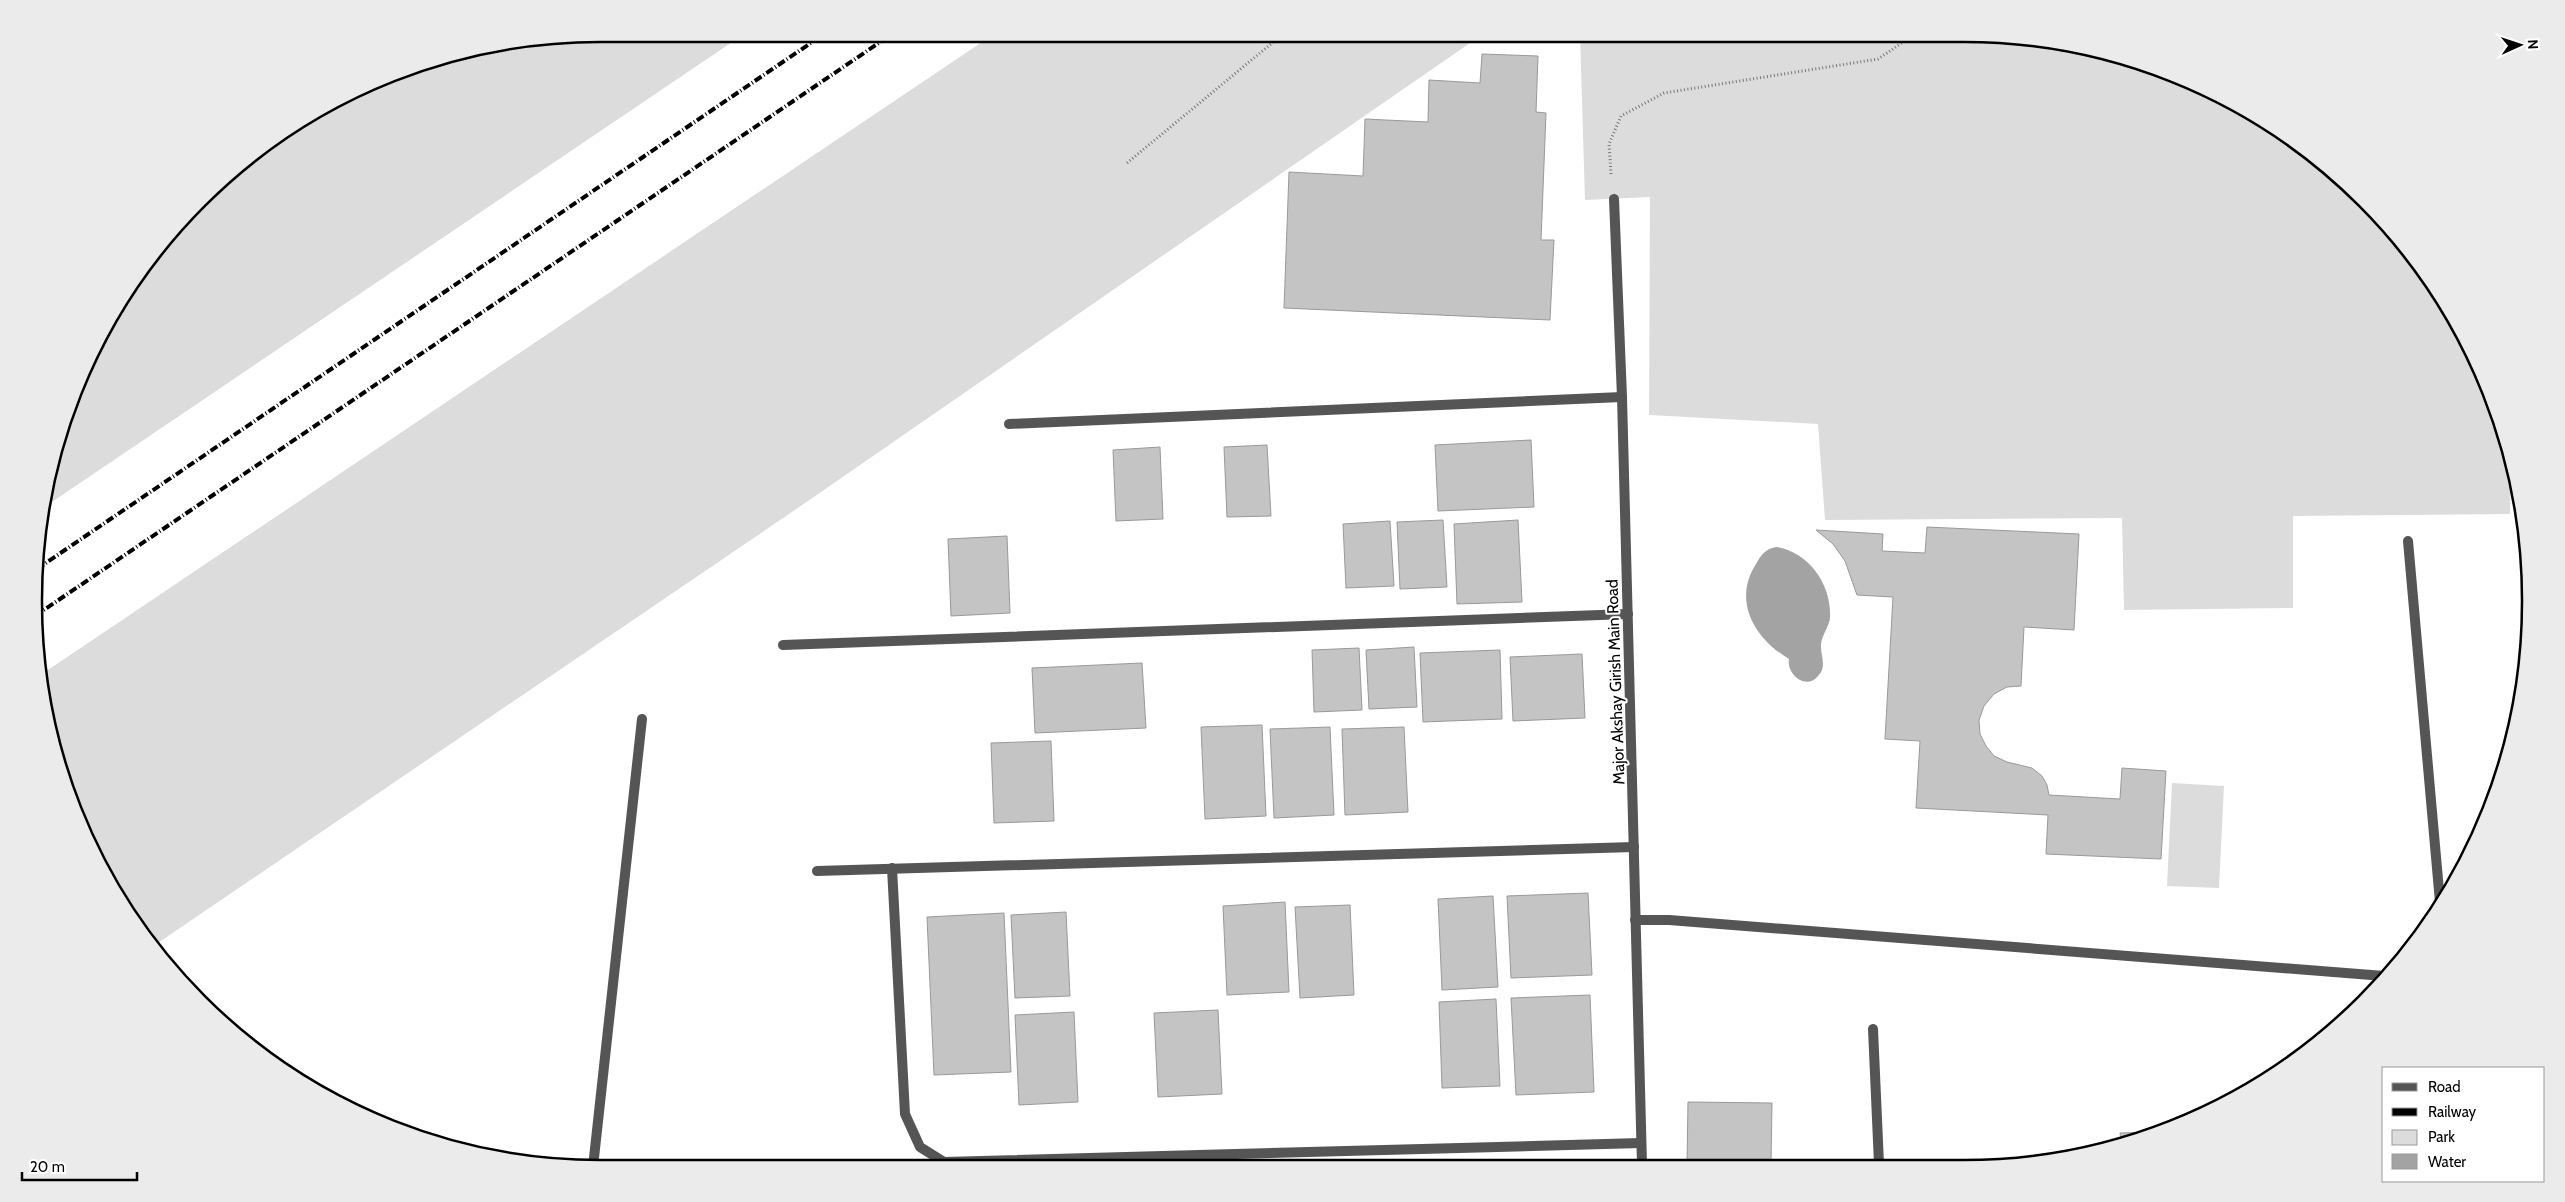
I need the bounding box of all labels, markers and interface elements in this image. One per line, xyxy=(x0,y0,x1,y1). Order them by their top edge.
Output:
north arrow xyxy=(2495,20,2545,70)
text: N xyxy=(2524,39,2542,50)
street label: Major Akshay Girish Main Road xyxy=(1602,579,1629,785)
legend xyxy=(2382,1067,2545,1182)
text: Road xyxy=(2428,1078,2461,1096)
text: Railway xyxy=(2428,1103,2477,1121)
text: Park xyxy=(2428,1128,2455,1146)
scale bar xyxy=(22,1150,138,1182)
text: Water xyxy=(2428,1153,2466,1171)
text: 20 m xyxy=(30,1158,65,1176)

